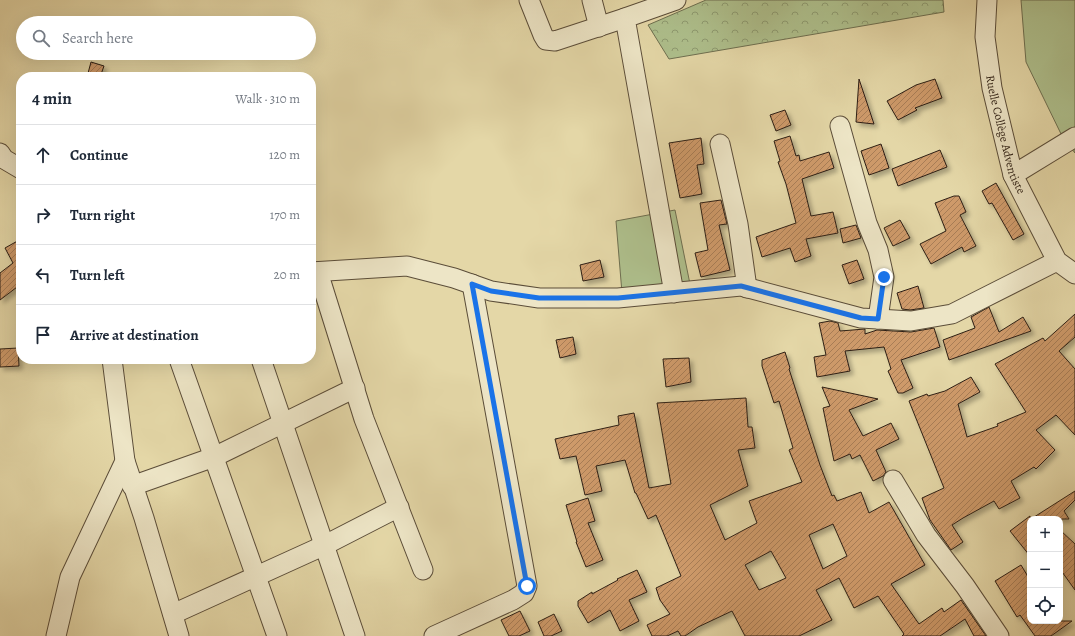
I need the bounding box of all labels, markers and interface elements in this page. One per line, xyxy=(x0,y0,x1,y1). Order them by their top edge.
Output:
search box xyxy=(16,16,316,60)
icon: search xyxy=(30,27,52,49)
text: Search here xyxy=(62,28,133,48)
street label: Ruelle Collège Adventiste xyxy=(982,74,1029,197)
text: 4 min xyxy=(32,87,72,110)
text: Walk · 310 m xyxy=(235,90,300,107)
icon: ahead xyxy=(32,144,54,166)
text: Continue xyxy=(70,145,128,165)
text: 120 m xyxy=(269,146,300,163)
icon: right xyxy=(32,204,54,226)
text: Turn right xyxy=(70,205,135,225)
text: 170 m xyxy=(270,206,300,223)
icon: left xyxy=(32,264,54,286)
text: Turn left xyxy=(70,265,125,285)
text: 20 m xyxy=(274,266,300,283)
route end xyxy=(875,268,893,286)
icon: arrive xyxy=(32,324,54,346)
text: Arrive at destination xyxy=(70,325,199,345)
map controls xyxy=(1027,516,1063,624)
button: + xyxy=(1027,516,1063,552)
button: − xyxy=(1027,552,1063,588)
route start xyxy=(518,577,536,595)
button: locate xyxy=(1027,588,1063,624)

